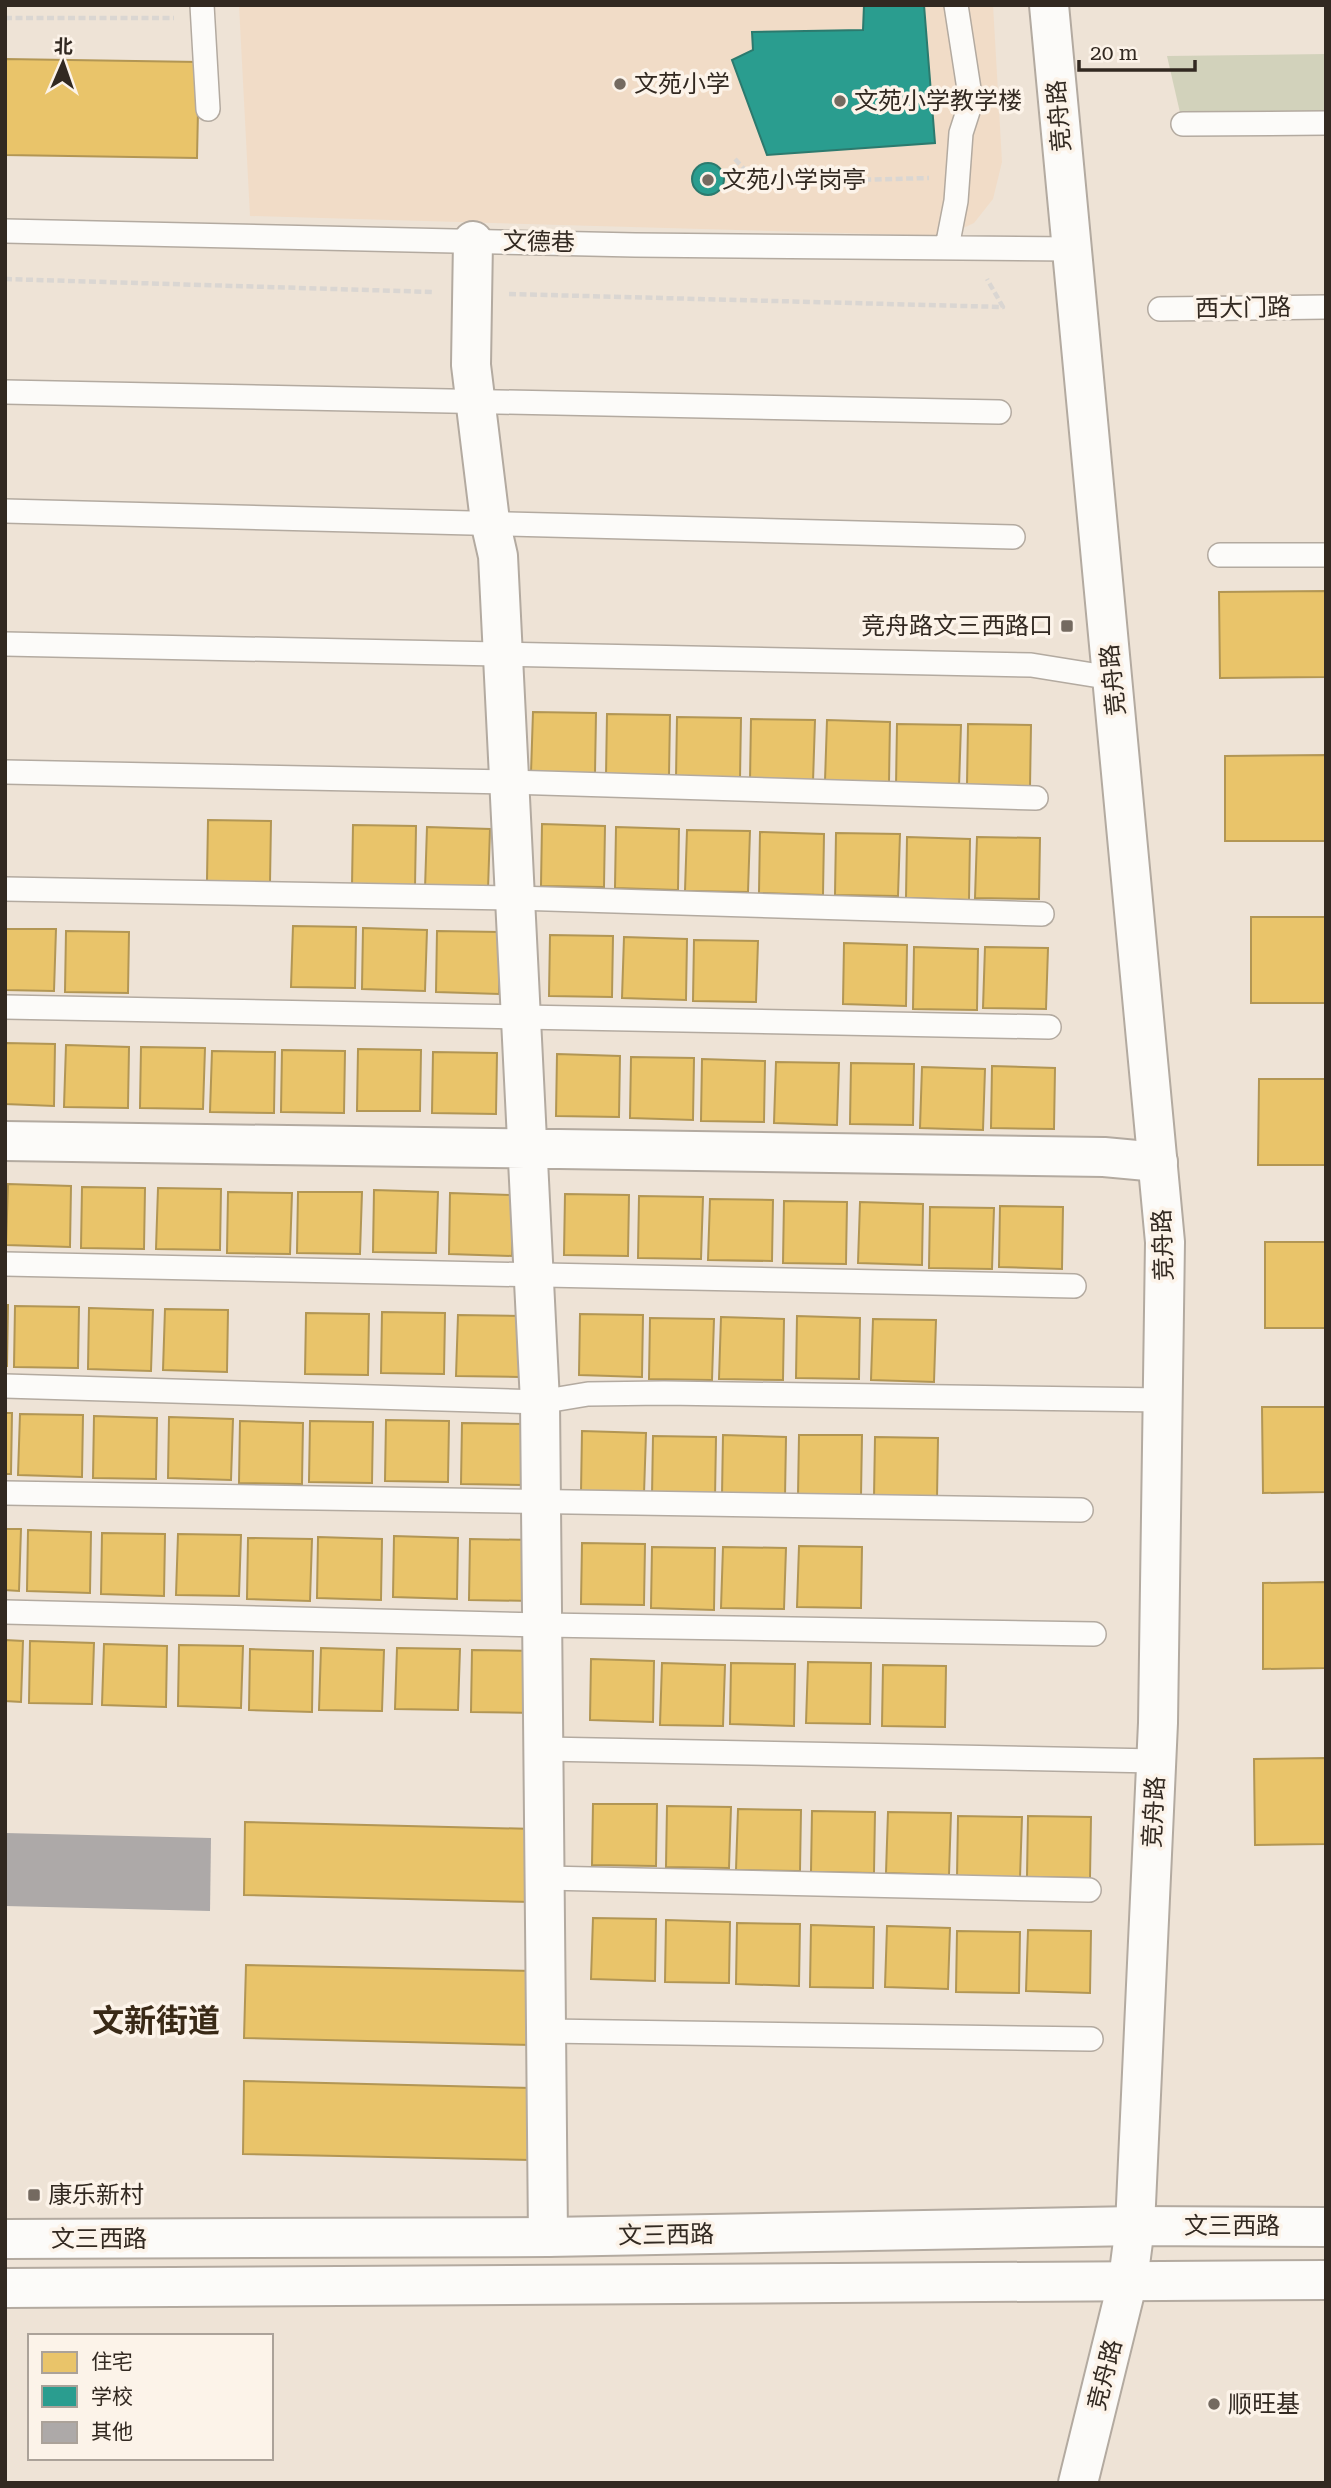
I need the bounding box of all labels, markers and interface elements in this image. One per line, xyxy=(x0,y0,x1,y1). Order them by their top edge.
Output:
north arrow xyxy=(28,28,98,98)
scale bar xyxy=(1079,28,1194,72)
text: 北 xyxy=(54,35,73,58)
text: 20 m xyxy=(1090,41,1138,65)
place label: 文苑小学 xyxy=(634,70,730,98)
marker: 文苑小学 xyxy=(612,76,628,92)
street label: 竞舟路 xyxy=(1042,79,1076,153)
place label: 文苑小学教学楼 xyxy=(854,87,1022,115)
marker: 文苑小学教学楼 xyxy=(832,93,848,109)
place label: 文苑小学岗亭 xyxy=(722,166,866,194)
marker: 文苑小学岗亭 xyxy=(700,172,716,188)
street label: 文德巷 xyxy=(503,227,575,257)
street label: 西大门路 xyxy=(1195,293,1291,323)
place label: 竞舟路文三西路口 xyxy=(861,612,1053,640)
marker: 竞舟路文三西路口 xyxy=(1059,618,1075,634)
street label: 竞舟路 xyxy=(1095,643,1131,717)
street label: 竞舟路 xyxy=(1148,1209,1178,1281)
street label: 竞舟路 xyxy=(1138,1775,1170,1849)
district label: 文新街道 xyxy=(92,2002,220,2040)
place label: 康乐新村 xyxy=(48,2181,144,2209)
marker: 康乐新村 xyxy=(26,2187,42,2203)
street label: 文三西路 xyxy=(1184,2212,1280,2240)
street label: 文三西路 xyxy=(618,2220,714,2250)
street label: 文三西路 xyxy=(51,2225,147,2253)
legend xyxy=(28,2334,273,2460)
street label: 竞舟路 xyxy=(1083,2337,1127,2413)
text: 住宅 xyxy=(91,2350,133,2374)
text: 学校 xyxy=(91,2385,133,2409)
place label: 顺旺基 xyxy=(1228,2390,1300,2418)
marker: 顺旺基 xyxy=(1206,2396,1222,2412)
text: 其他 xyxy=(91,2420,133,2444)

